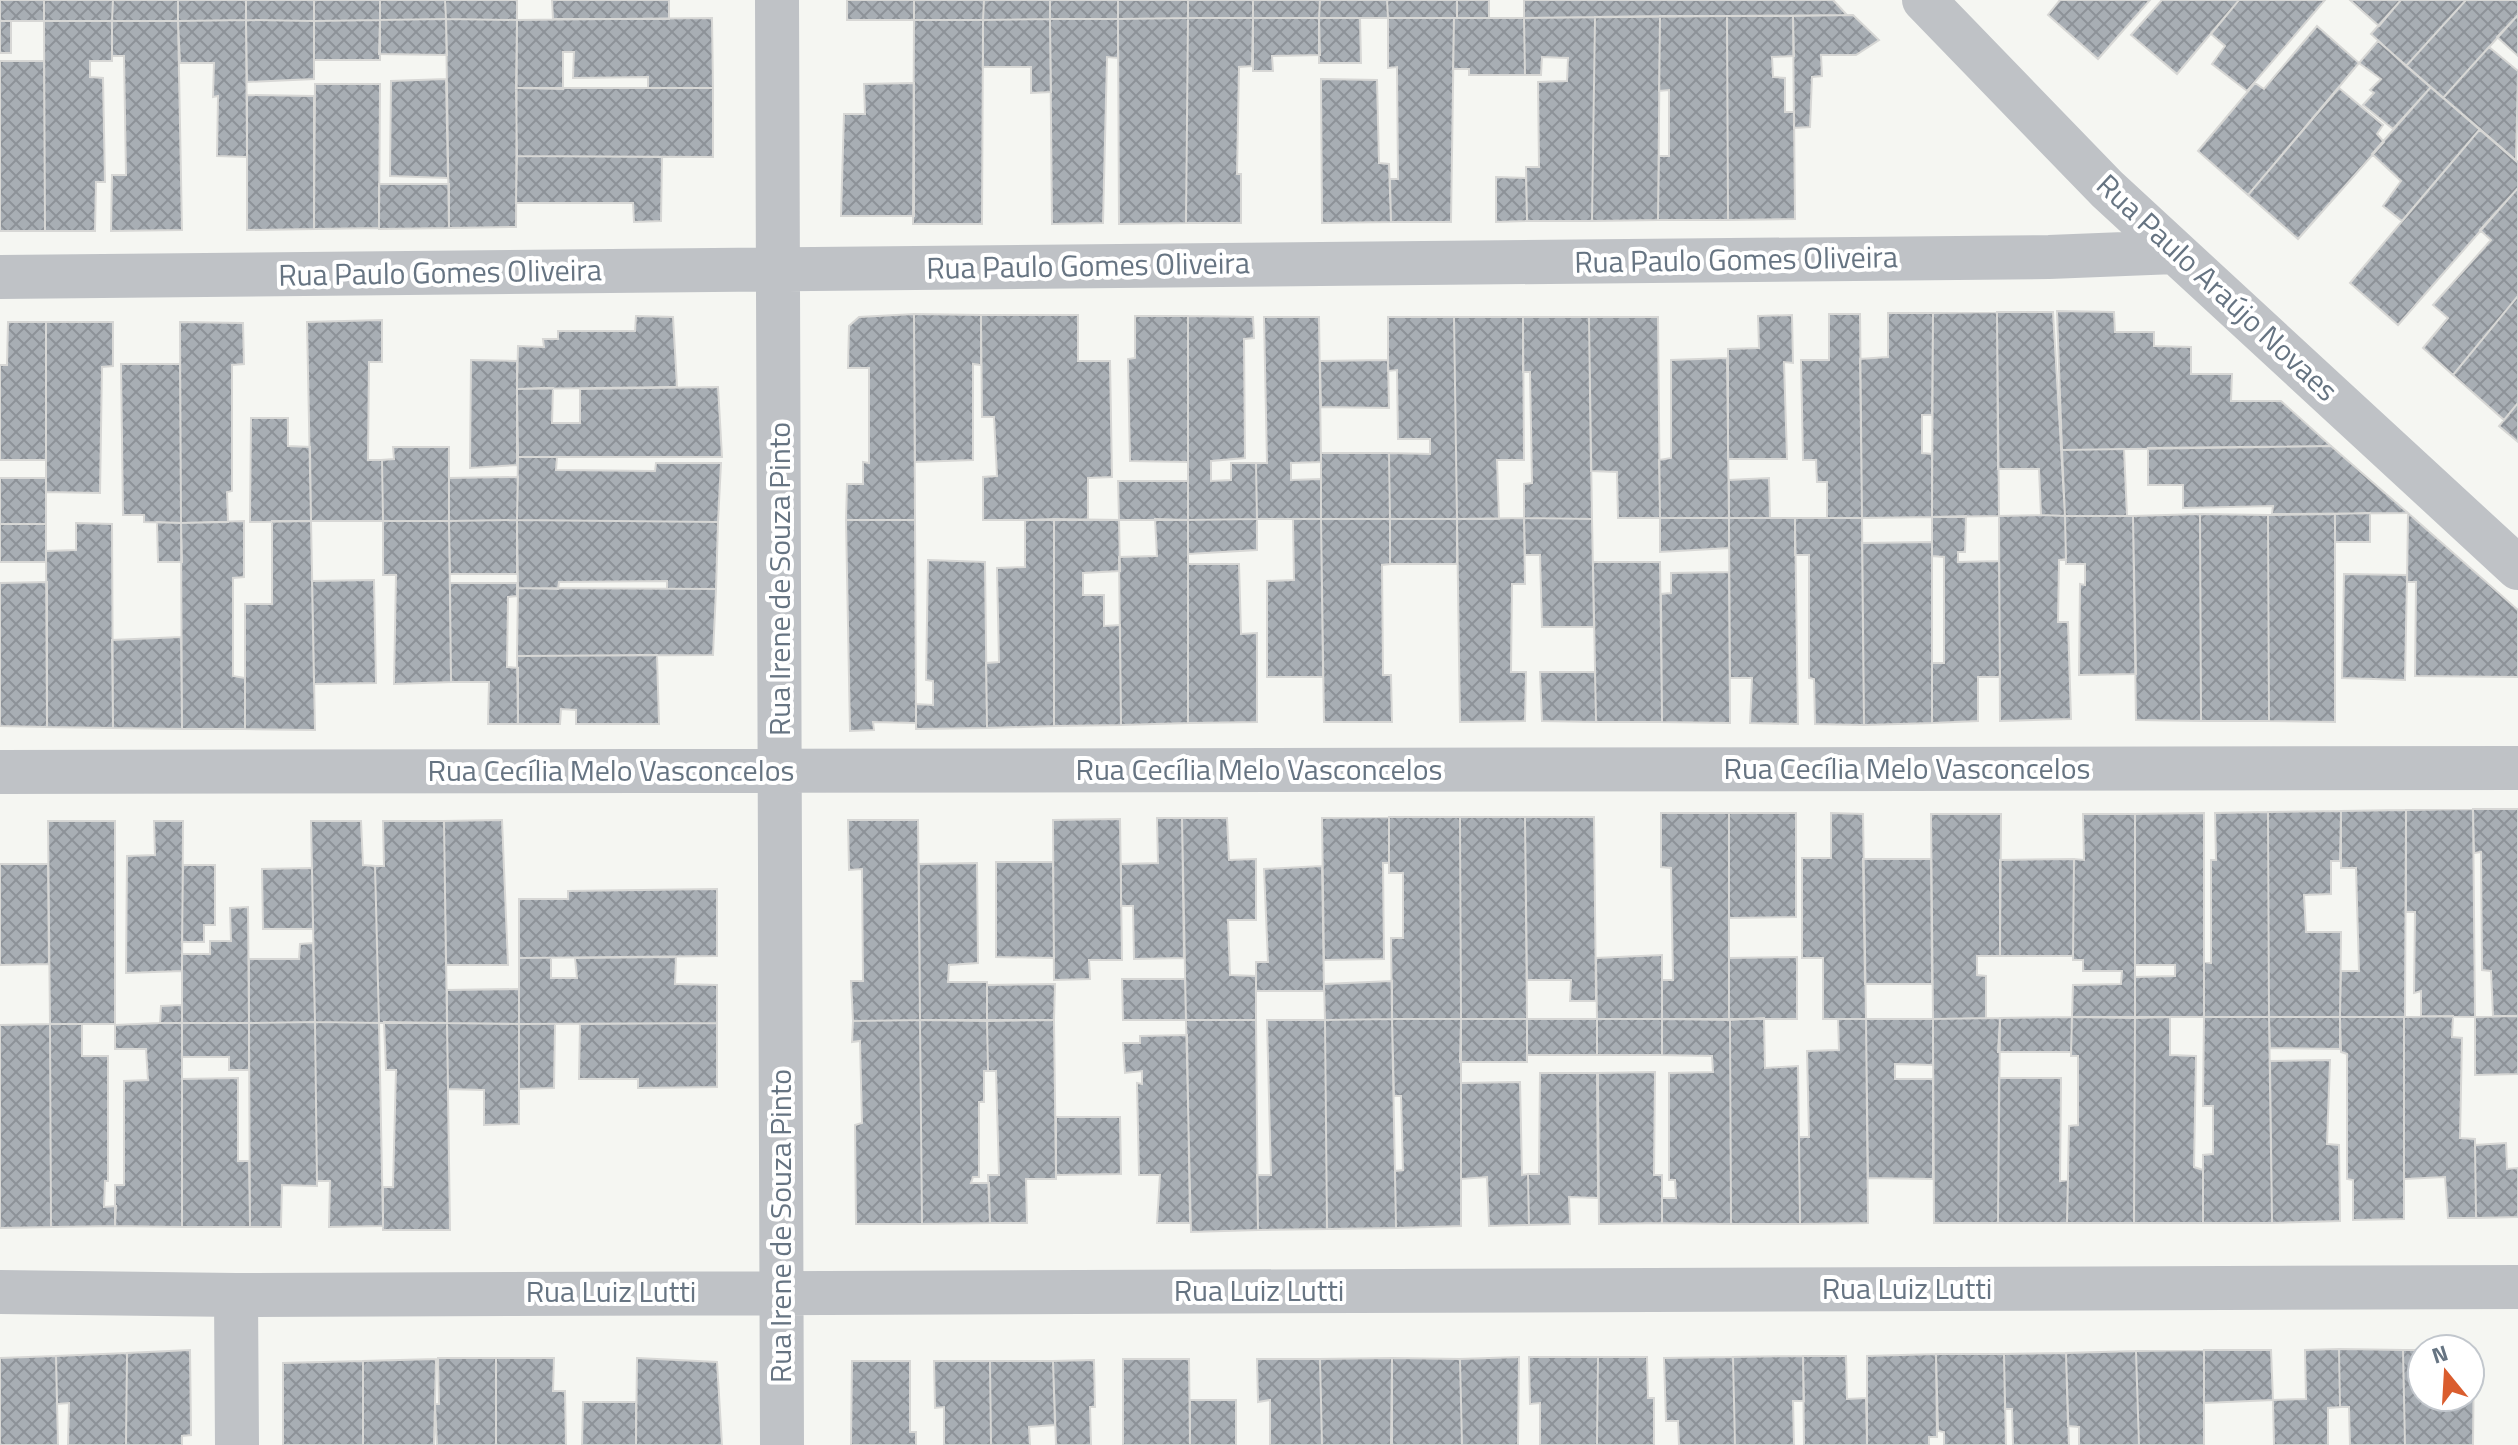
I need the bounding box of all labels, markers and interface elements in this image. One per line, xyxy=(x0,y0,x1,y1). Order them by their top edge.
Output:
street label: Rua Paulo Araújo Novaes xyxy=(2086,163,2349,412)
street label: Rua Paulo Gomes Oliveira xyxy=(1574,233,1898,285)
street label: Rua Paulo Gomes Oliveira xyxy=(926,239,1250,291)
street label: Rua Paulo Gomes Oliveira xyxy=(278,246,602,298)
street label: Rua Irene de Souza Pinto xyxy=(756,422,802,736)
street label: Rua Cecília Melo Vasconcelos xyxy=(1724,745,2090,791)
street label: Rua Cecília Melo Vasconcelos xyxy=(1076,746,1442,792)
street label: Rua Cecília Melo Vasconcelos xyxy=(428,747,794,793)
street label: Rua Irene de Souza Pinto xyxy=(757,1069,803,1383)
street label: Rua Luiz Lutti xyxy=(1822,1265,1992,1311)
street label: Rua Luiz Lutti xyxy=(1174,1267,1344,1313)
street label: Rua Luiz Lutti xyxy=(526,1268,696,1314)
north arrow xyxy=(2406,1333,2486,1413)
text: N xyxy=(2427,1335,2452,1373)

